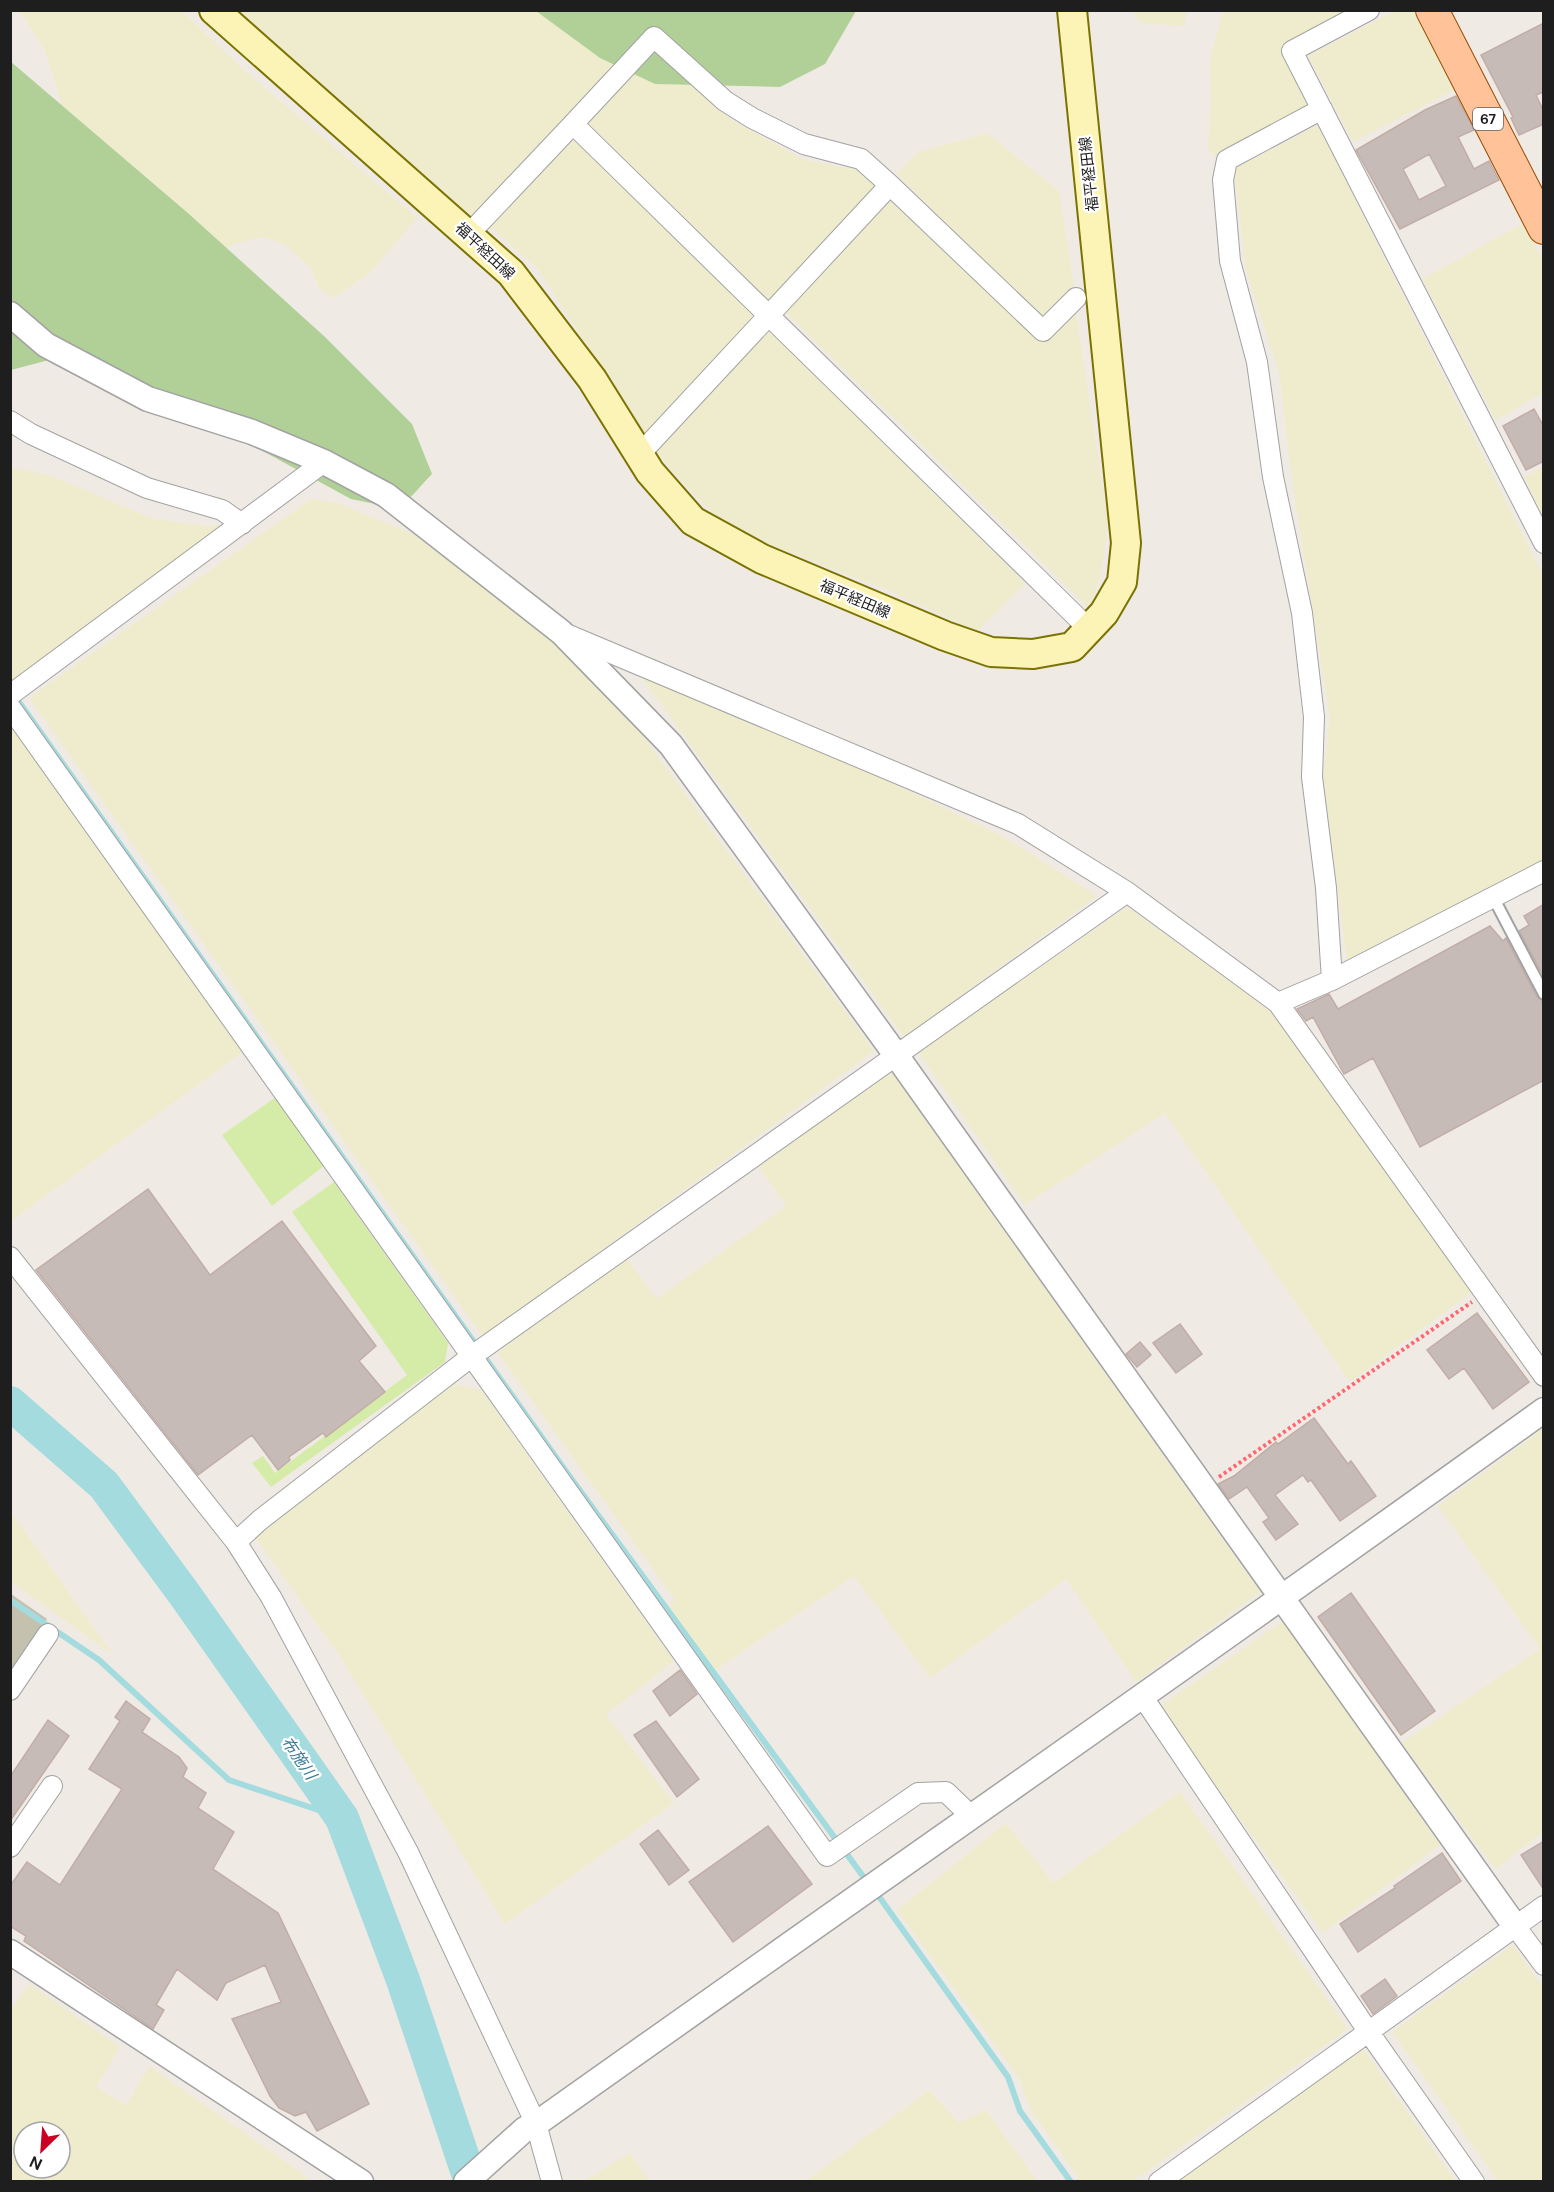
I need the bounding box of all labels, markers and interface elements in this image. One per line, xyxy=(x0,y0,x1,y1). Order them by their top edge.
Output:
road number: 67 xyxy=(1473,108,1503,130)
street label: 福平経田線 xyxy=(1075,136,1103,212)
street label: 福平経田線 xyxy=(451,218,519,284)
street label: 福平経田線 xyxy=(817,575,893,623)
water label: 布施川 xyxy=(277,1732,323,1785)
north arrow xyxy=(12,2120,72,2180)
text: N xyxy=(26,2151,46,2175)

